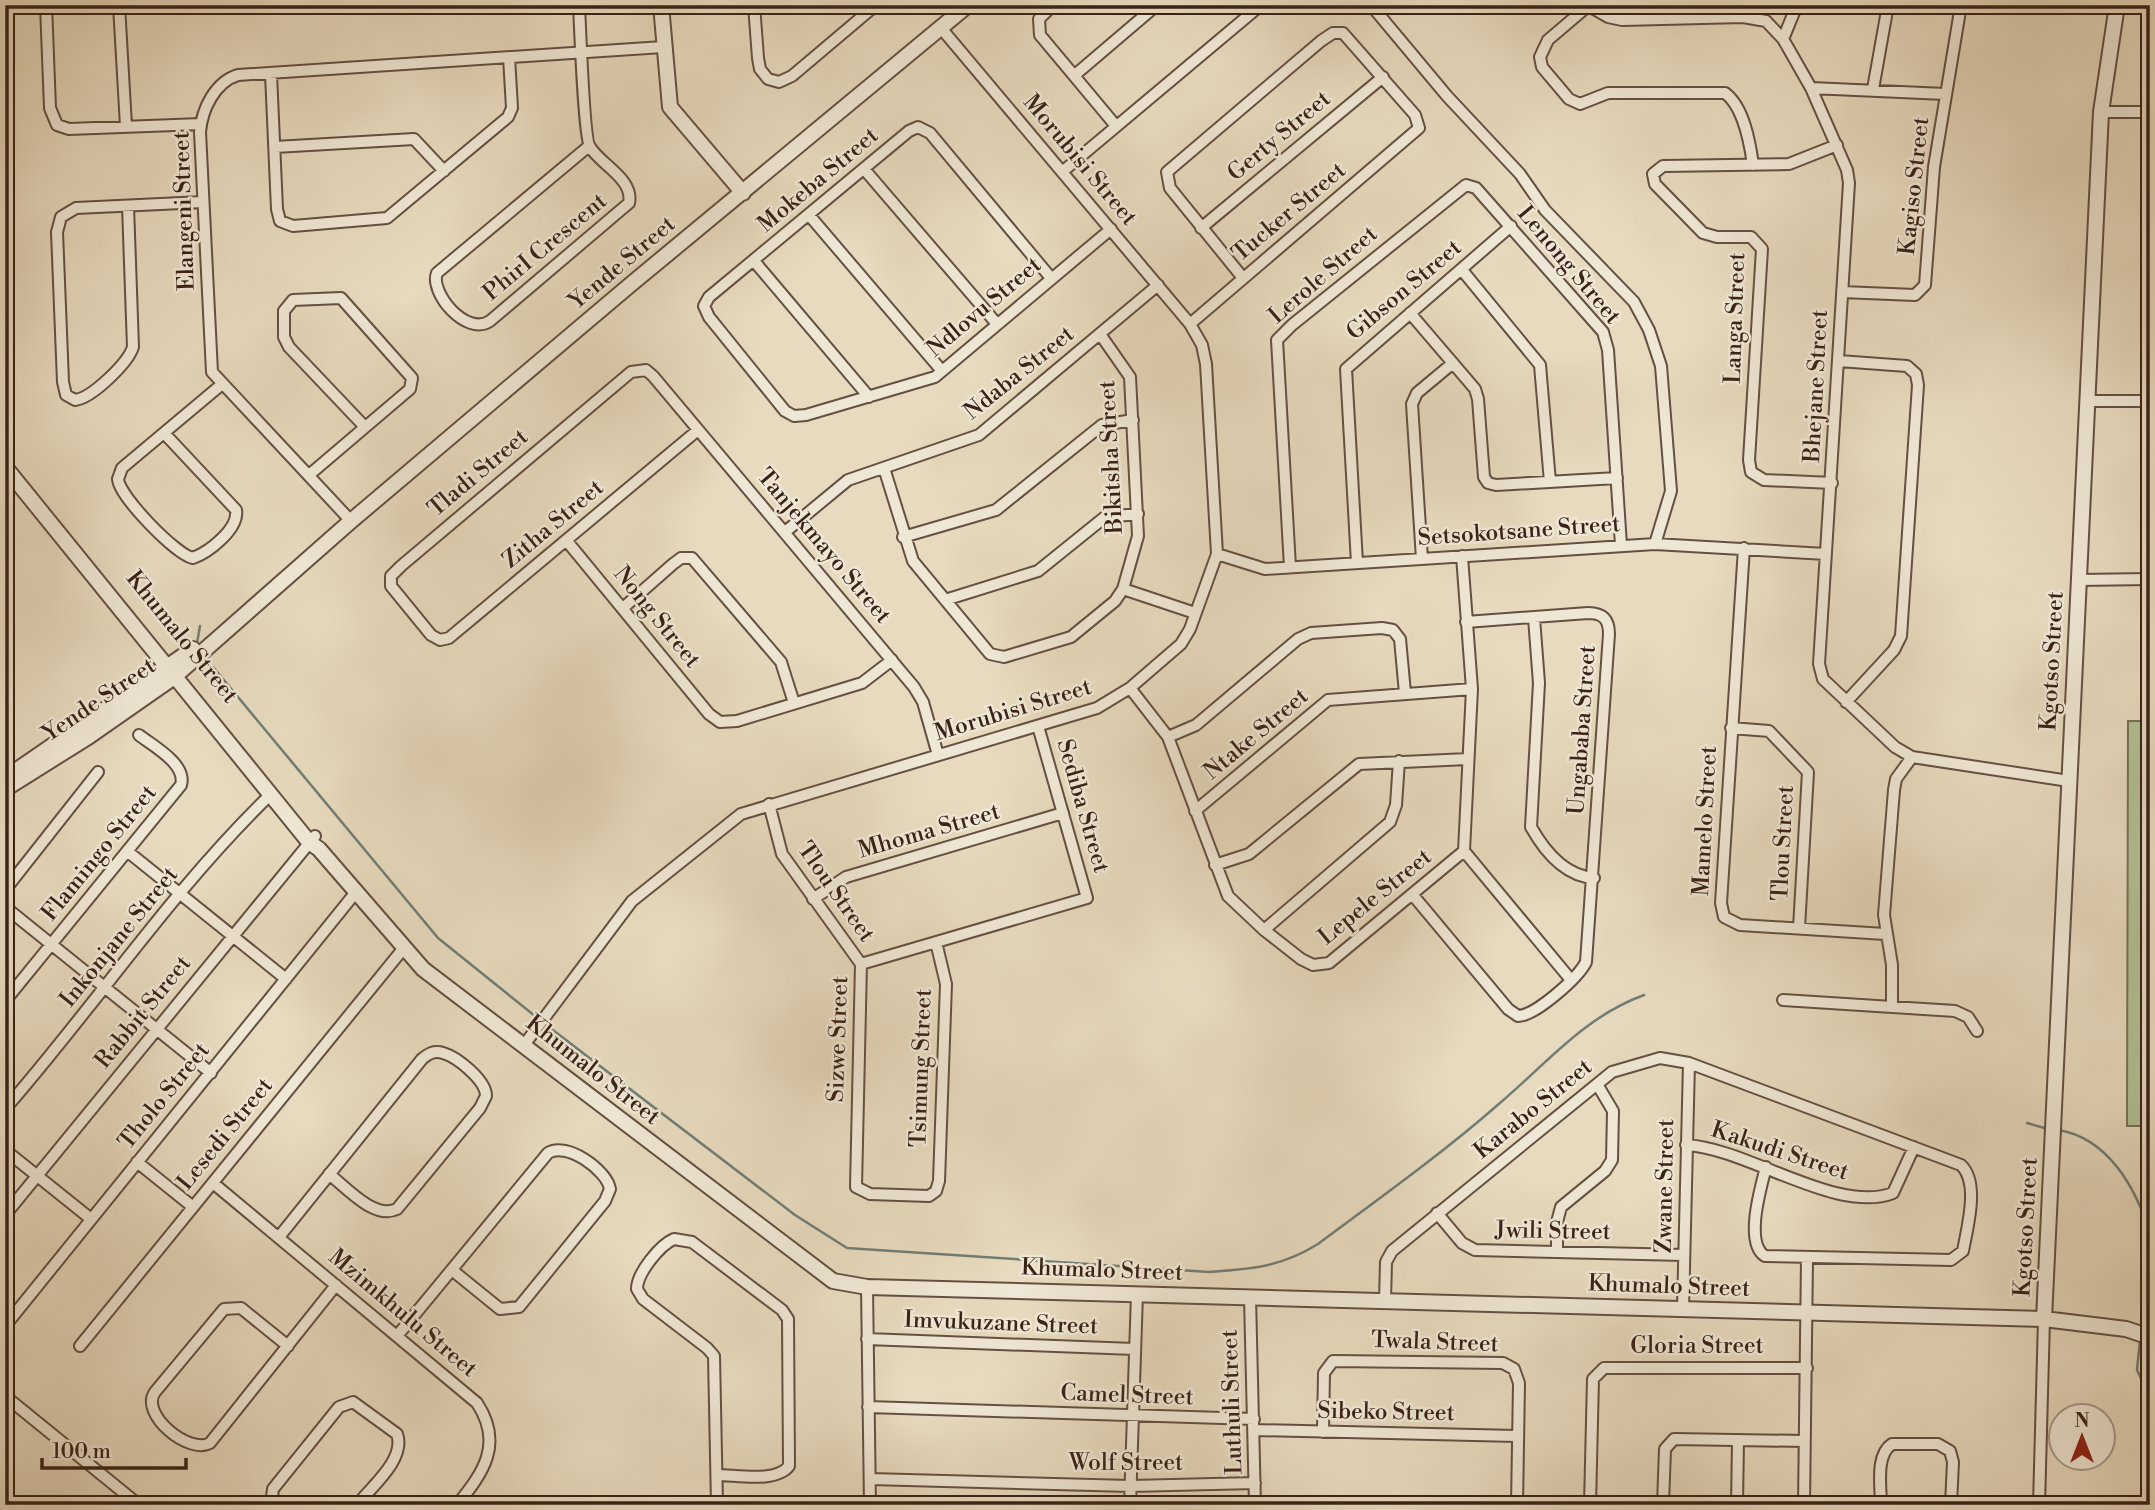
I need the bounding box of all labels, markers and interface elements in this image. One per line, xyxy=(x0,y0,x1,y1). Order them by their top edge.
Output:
street label: Gerty Street xyxy=(1222,85,1336,187)
street label: Morubisi Street xyxy=(1017,89,1143,231)
street label: Kagiso Street xyxy=(1893,115,1935,257)
street label: Mokeba Street xyxy=(752,121,884,239)
street label: Elangeni Street xyxy=(167,131,201,291)
street label: Tucker Street xyxy=(1227,156,1351,268)
street label: PhirI Crescent xyxy=(477,187,613,307)
street label: Lenong Street xyxy=(1511,200,1627,330)
street label: Yende Street xyxy=(562,210,681,316)
street label: Lerole Street xyxy=(1263,220,1383,330)
street label: Gibson Street xyxy=(1341,234,1467,346)
street label: Ndlovu Street xyxy=(921,251,1047,363)
street label: Langa Street xyxy=(1719,252,1751,384)
street label: Bhejane Street xyxy=(1798,309,1834,464)
street label: Ndaba Street xyxy=(958,320,1080,426)
street label: Bikitsha Street xyxy=(1093,379,1129,536)
street label: Tladi Street xyxy=(422,423,534,523)
street label: Tanjekmayo Street xyxy=(751,463,897,629)
street label: Zitha Street xyxy=(497,474,609,574)
street label: Setsokotsane Street xyxy=(1417,510,1621,552)
street label: Nong Street xyxy=(608,561,706,673)
street label: Khumalo Street xyxy=(120,565,244,709)
street label: Kgotso Street xyxy=(2034,590,2070,732)
street label: Ungababa Street xyxy=(1562,644,1602,816)
street label: Yende Street xyxy=(36,652,161,749)
street label: Morubisi Street xyxy=(931,673,1095,747)
street label: Ntake Street xyxy=(1198,682,1314,786)
street label: Sediba Street xyxy=(1051,736,1115,876)
street label: Mamelo Street xyxy=(1687,745,1723,897)
street label: Flamingo Street xyxy=(36,779,162,927)
street label: Tlou Street xyxy=(1766,784,1800,902)
street label: Mhoma Street xyxy=(855,797,1003,865)
street label: Tlou Street xyxy=(791,837,881,947)
street label: Lepele Street xyxy=(1313,843,1437,951)
street label: Inkonjane Street xyxy=(54,861,184,1013)
street label: Rabbit Street xyxy=(89,950,197,1074)
street label: Sizwe Street xyxy=(822,975,854,1103)
street label: Tsimung Street xyxy=(904,988,938,1148)
street label: Khumalo Street xyxy=(520,1009,666,1131)
street label: Tholo Street xyxy=(112,1037,216,1155)
street label: Karabo Street xyxy=(1468,1053,1598,1165)
street label: Lesedi Street xyxy=(171,1072,279,1196)
street label: Kakudi Street xyxy=(1708,1116,1852,1186)
street label: Zwane Street xyxy=(1650,1118,1680,1254)
street label: Kgotso Street xyxy=(2008,1156,2044,1298)
street label: Jwili Street xyxy=(1494,1216,1611,1246)
street label: Mzimkhulu Street xyxy=(323,1243,483,1383)
street label: Khumalo Street xyxy=(1020,1253,1184,1287)
street label: Khumalo Street xyxy=(1587,1269,1751,1303)
street label: Imvukuzane Street xyxy=(903,1306,1099,1340)
street label: Twala Street xyxy=(1371,1326,1499,1358)
street label: Luthuli Street xyxy=(1215,1329,1249,1475)
street label: Gloria Street xyxy=(1630,1332,1764,1360)
street label: Camel Street xyxy=(1060,1379,1194,1411)
street label: Sibeko Street xyxy=(1317,1397,1455,1427)
north arrow xyxy=(2046,1402,2116,1472)
text: N xyxy=(2074,1409,2090,1433)
scale bar xyxy=(42,1426,186,1470)
text: 100 m xyxy=(52,1439,111,1465)
street label: Wolf Street xyxy=(1068,1449,1183,1477)

